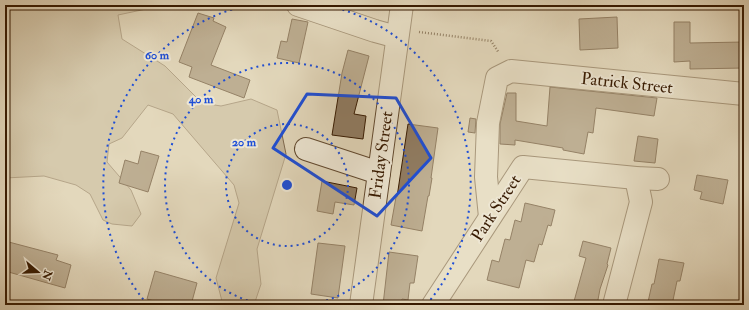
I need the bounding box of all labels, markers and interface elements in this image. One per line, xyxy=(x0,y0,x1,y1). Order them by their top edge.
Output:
text: 60 m xyxy=(145,48,170,63)
street label: Patrick Street xyxy=(580,68,675,98)
text: 40 m xyxy=(188,92,214,107)
street label: Friday Street xyxy=(364,109,399,200)
text: 20 m xyxy=(232,135,257,150)
street label: Park Street xyxy=(467,170,526,245)
centre of rings xyxy=(280,178,294,192)
north arrow xyxy=(18,252,58,292)
text: N xyxy=(39,267,55,283)

